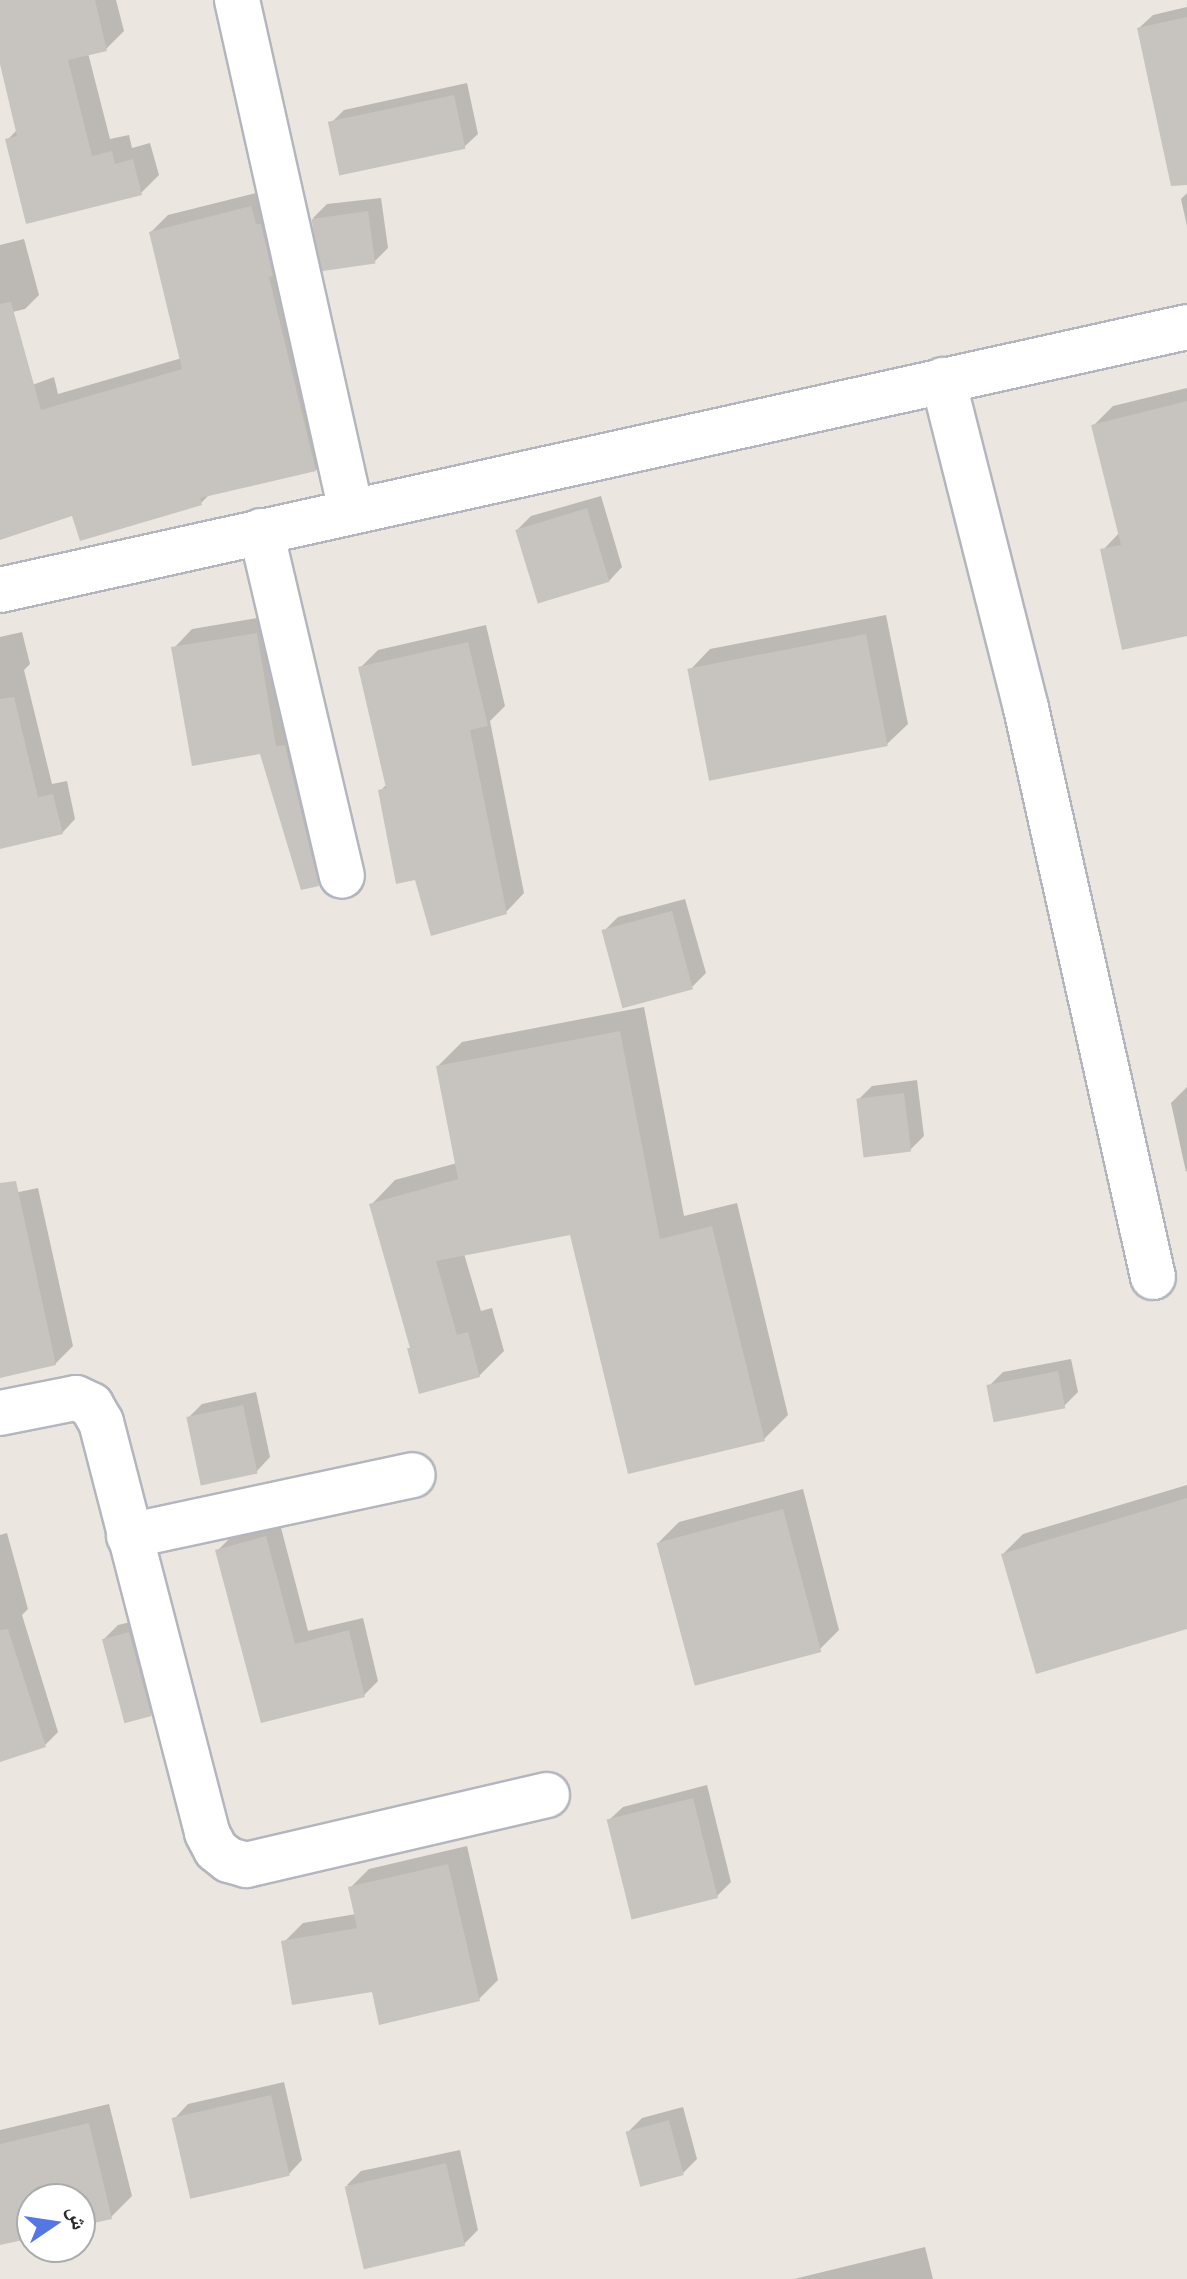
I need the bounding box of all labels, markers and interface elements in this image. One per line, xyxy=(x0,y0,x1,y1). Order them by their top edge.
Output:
north arrow xyxy=(16,2183,96,2263)
text: ش xyxy=(62,2204,94,2232)

